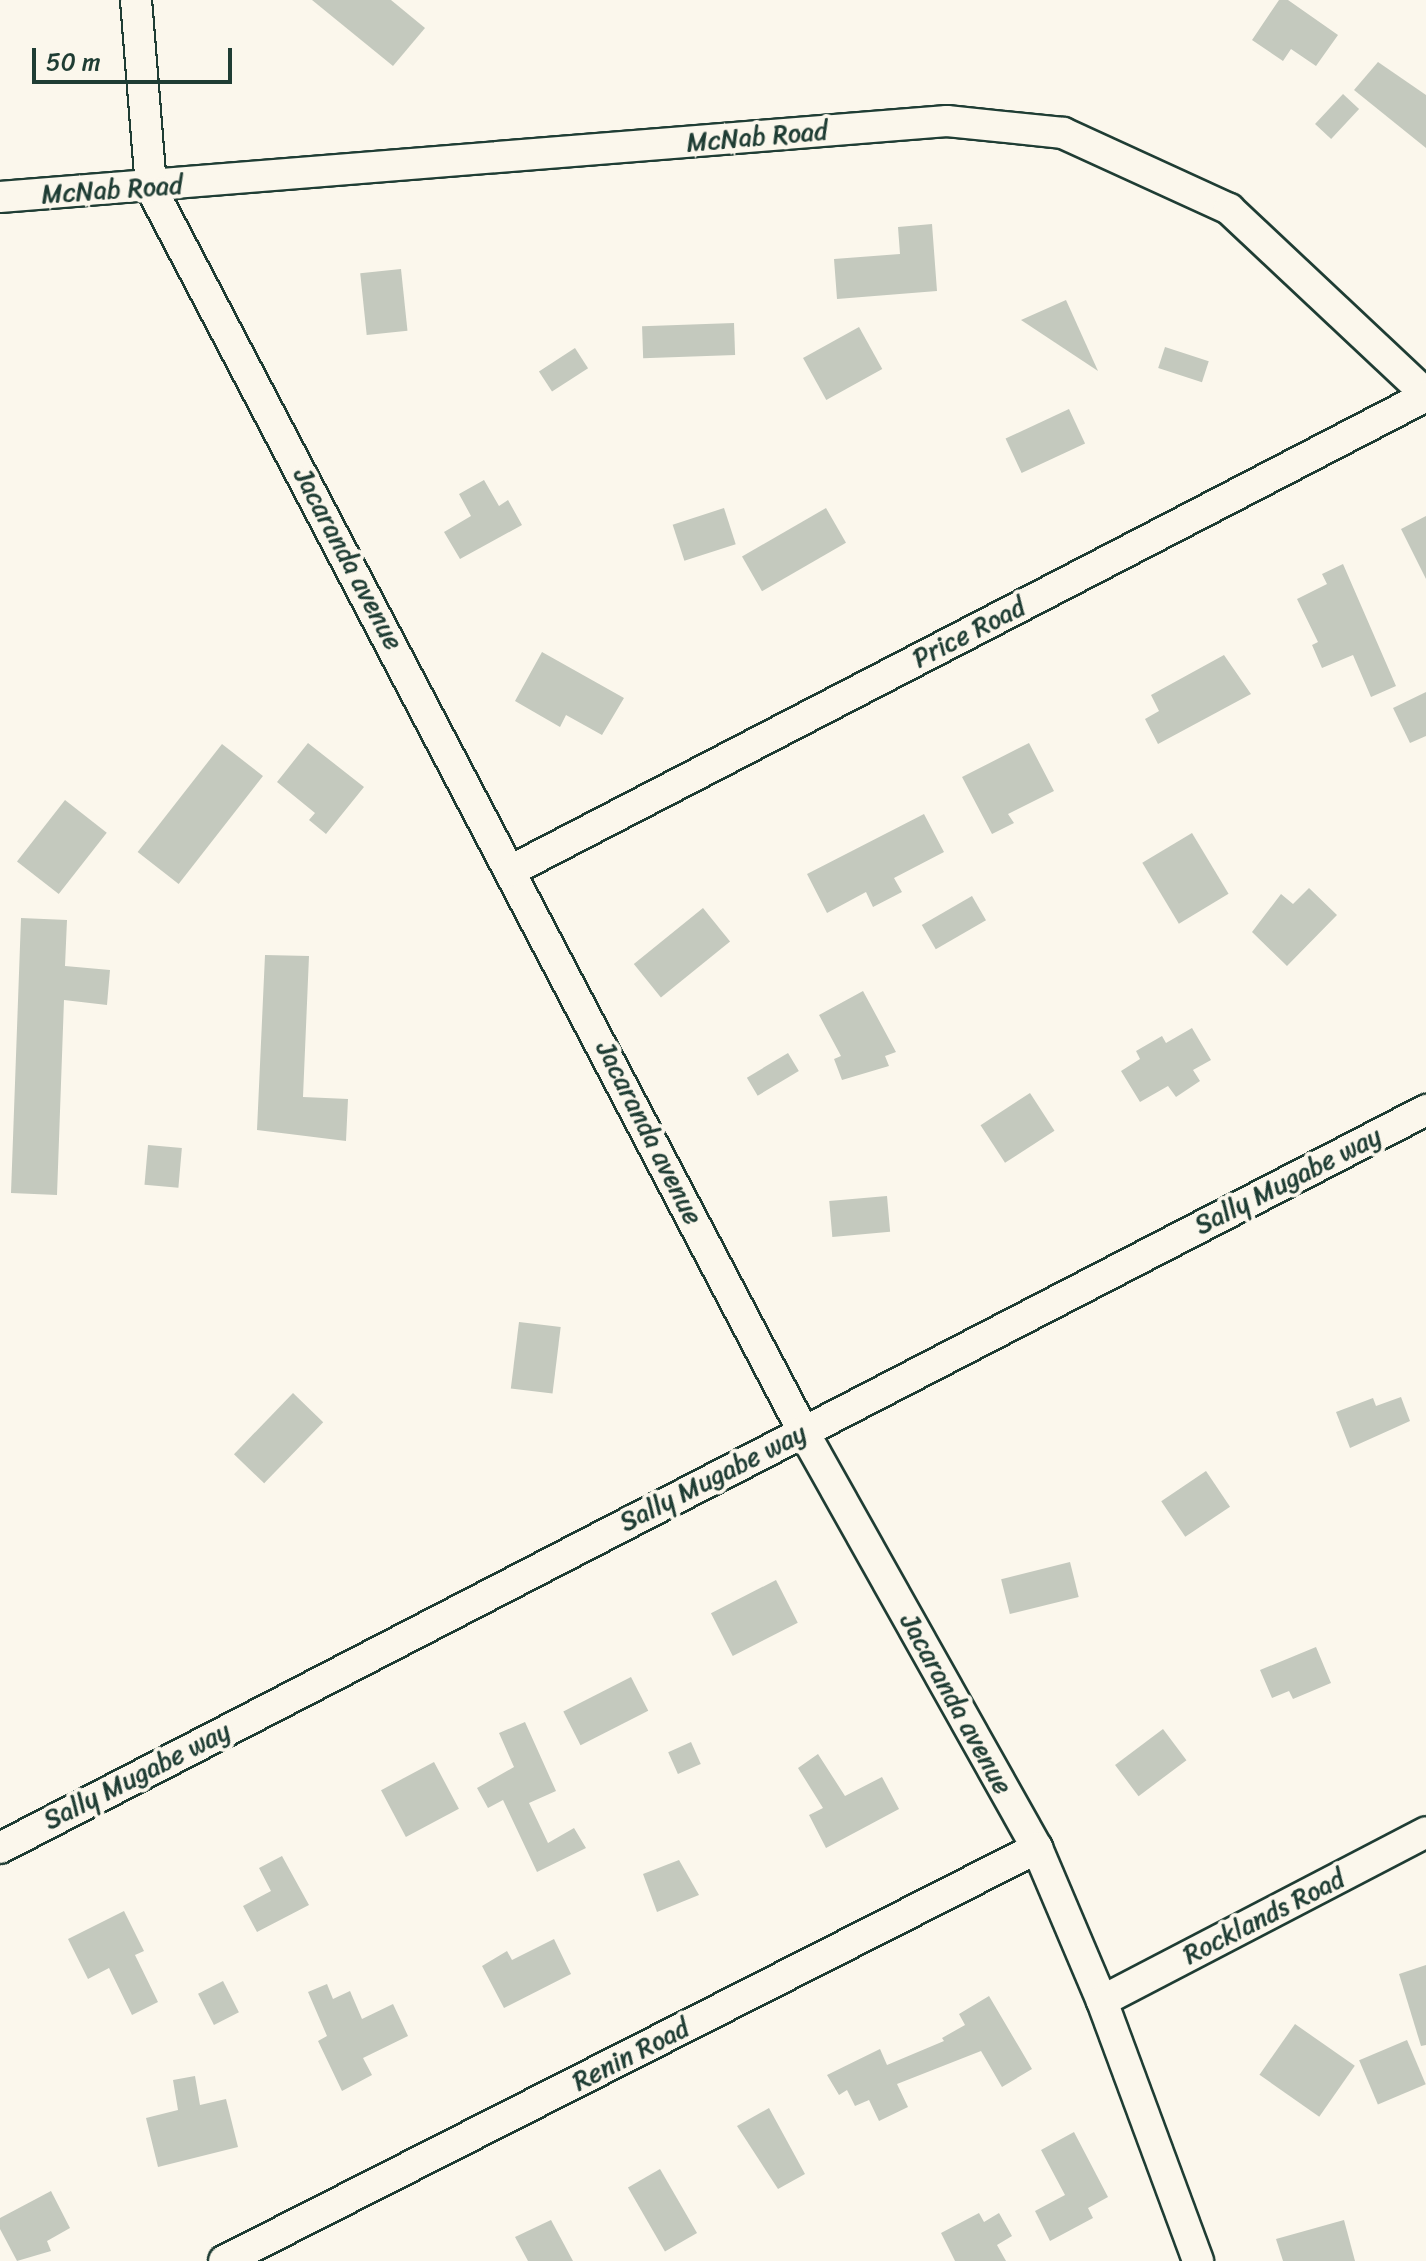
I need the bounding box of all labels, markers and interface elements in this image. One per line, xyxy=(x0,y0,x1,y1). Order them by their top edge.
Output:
scale bar xyxy=(36,32,236,82)
text: 50 m xyxy=(46,41,101,83)
street label: McNab Road xyxy=(685,115,829,159)
street label: McNab Road xyxy=(40,169,184,211)
street label: Jacaranda avenue xyxy=(287,462,409,656)
street label: Price Road xyxy=(907,591,1031,675)
street label: Jacaranda avenue xyxy=(589,1036,709,1230)
street label: Sally Mugabe way xyxy=(1190,1121,1386,1241)
street label: Sally Mugabe way xyxy=(615,1418,811,1538)
street label: Jacaranda avenue xyxy=(893,1608,1019,1800)
street label: Sally Mugabe way xyxy=(39,1716,235,1836)
street label: Rocklands Road xyxy=(1178,1863,1350,1971)
street label: Renin Road xyxy=(567,2012,695,2098)

